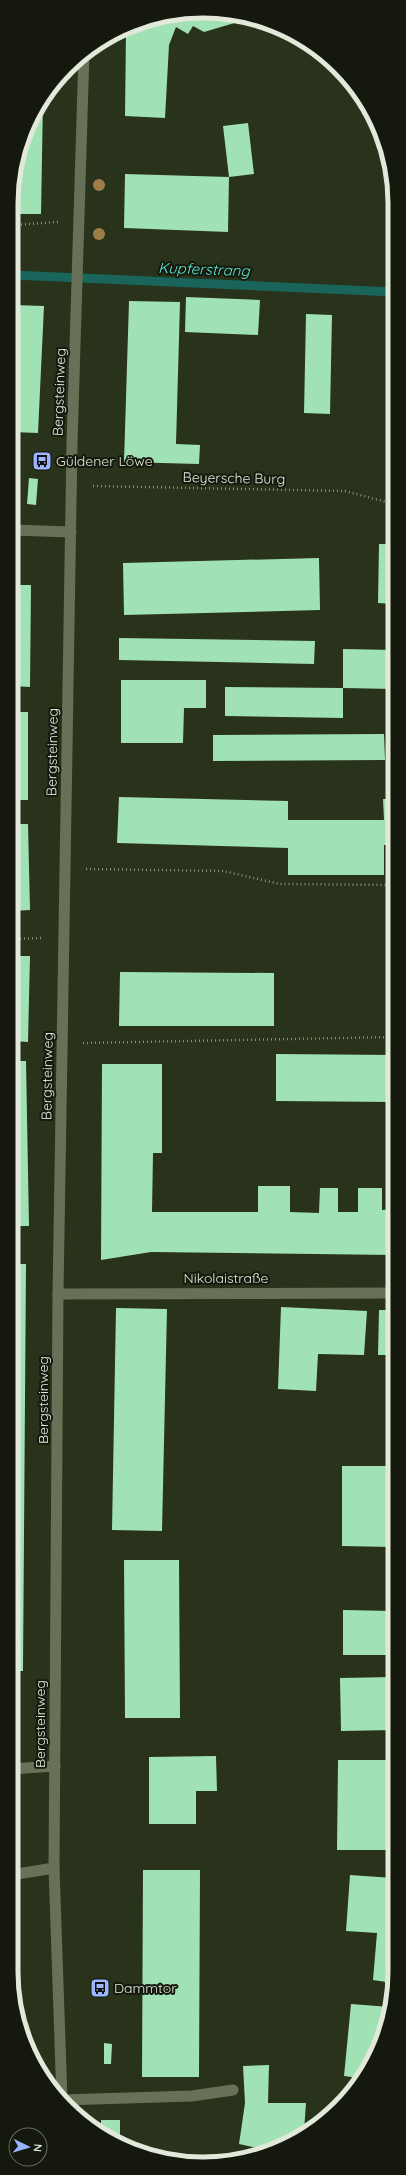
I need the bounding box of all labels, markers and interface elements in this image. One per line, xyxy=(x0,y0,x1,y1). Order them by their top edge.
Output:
water label: Kupferstrang xyxy=(158,258,252,280)
street label: Bergsteinweg xyxy=(48,348,70,436)
bus stop icon: Güldener Löwe xyxy=(31,450,53,472)
place label: Güldener Löwe xyxy=(56,452,153,470)
street label: Beyersche Burg xyxy=(183,468,285,488)
street label: Bergsteinweg xyxy=(42,708,62,796)
street label: Bergsteinweg xyxy=(37,1032,57,1120)
street label: Nikolaistraße xyxy=(184,1269,269,1287)
street label: Bergsteinweg xyxy=(34,1356,52,1444)
street label: Bergsteinweg xyxy=(31,1680,49,1768)
bus stop icon: Dammtor xyxy=(89,1977,111,1999)
place label: Dammtor xyxy=(114,1979,177,1997)
north arrow xyxy=(8,2127,48,2167)
text: N xyxy=(31,2143,45,2153)

